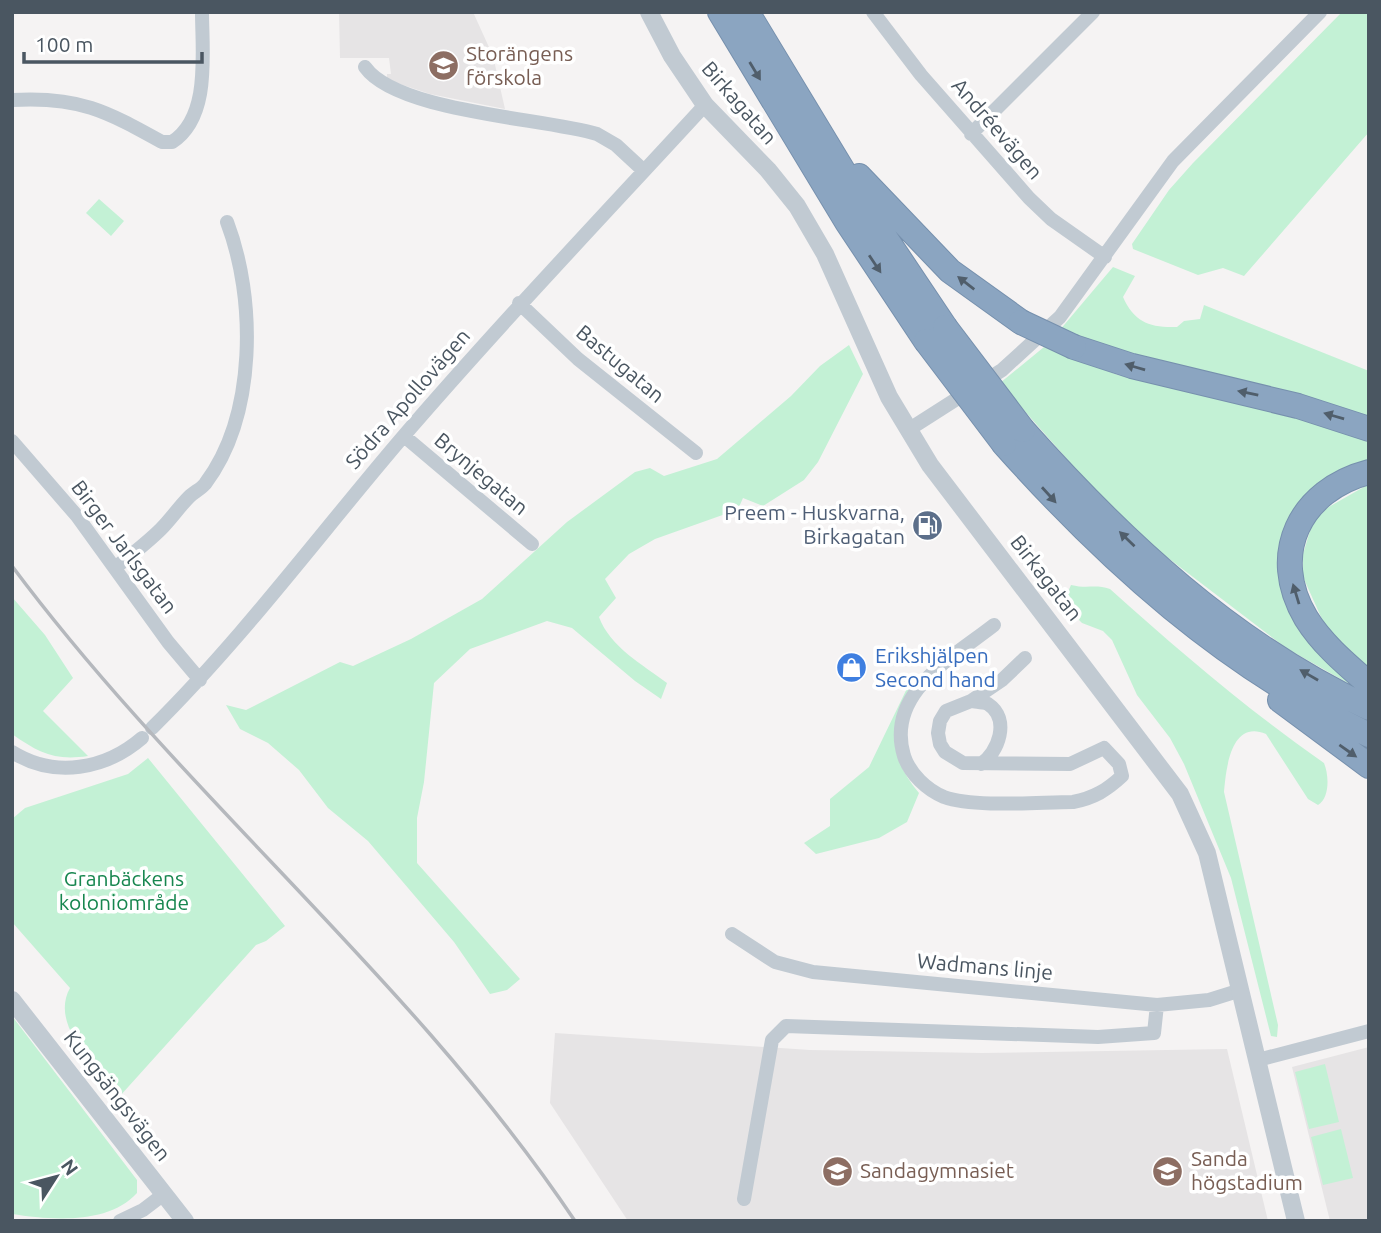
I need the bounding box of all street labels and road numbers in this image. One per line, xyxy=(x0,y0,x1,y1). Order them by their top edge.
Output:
street label: Birkagatan xyxy=(697,56,782,149)
street label: Andréevägen xyxy=(947,73,1048,184)
street label: Bastugatan xyxy=(572,320,669,407)
street label: Södra Apollovägen xyxy=(340,324,474,473)
street label: Brynjegatan xyxy=(430,427,533,519)
street label: Birger Jarlsgatan xyxy=(67,475,183,618)
street label: Birkagatan xyxy=(1006,530,1088,625)
street label: Wadmans linje xyxy=(916,948,1054,984)
street label: Kungsängsvägen xyxy=(60,1026,176,1165)

